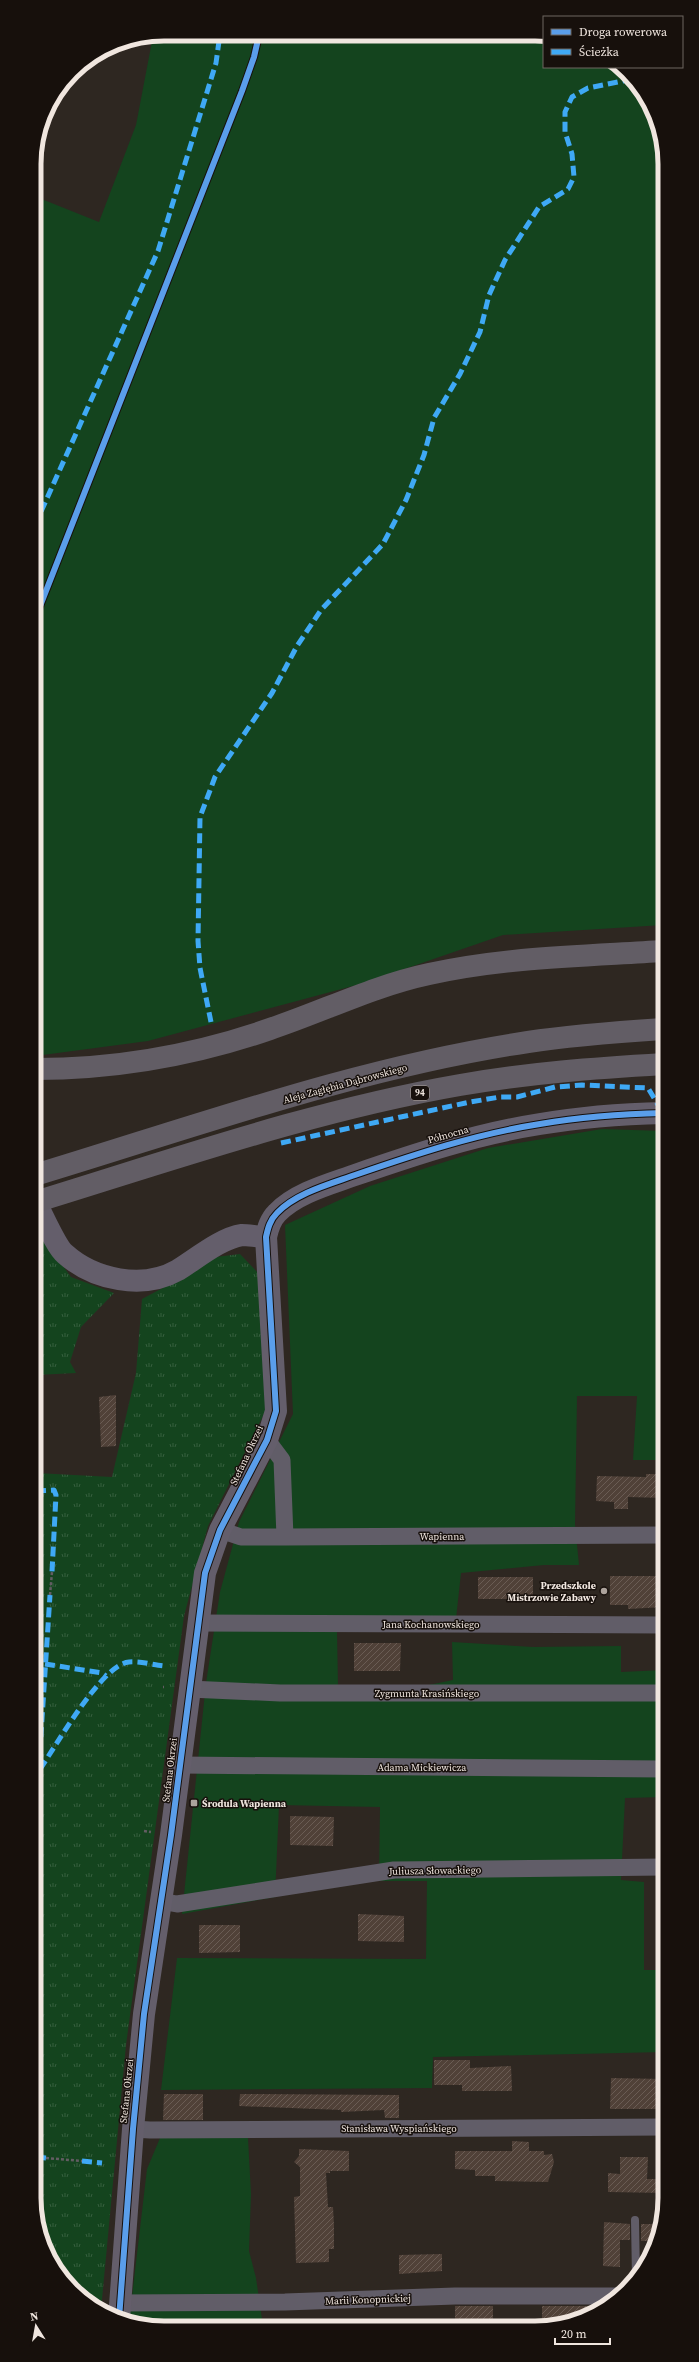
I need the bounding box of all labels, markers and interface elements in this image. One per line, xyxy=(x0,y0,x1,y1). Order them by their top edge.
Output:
legend xyxy=(543,16,683,68)
text: Droga rowerowa xyxy=(579,24,668,40)
text: Ścieżka xyxy=(579,44,620,60)
street label: Aleja Zagłębia Dąbrowskiego xyxy=(282,1060,409,1106)
road number: 94 xyxy=(411,1086,429,1100)
street label: Północna xyxy=(426,1122,471,1146)
street label: Stefana Okrzei xyxy=(227,1423,266,1487)
street label: Wapienna xyxy=(420,1530,465,1543)
place label: Przedszkole Mistrzowie Zabawy xyxy=(507,1579,597,1604)
marker: Przedszkole Mistrzowie Zabawy xyxy=(599,1586,609,1596)
street label: Jana Kochanowskiego xyxy=(381,1618,480,1631)
street label: Zygmunta Krasińskiego xyxy=(375,1687,480,1700)
street label: Stefana Okrzei xyxy=(159,1737,180,1803)
street label: Adama Mickiewicza xyxy=(378,1761,467,1774)
place label: Środula Wapienna xyxy=(202,1797,287,1810)
marker: Środula Wapienna xyxy=(189,1798,199,1808)
street label: Juliusza Słowackiego xyxy=(388,1863,482,1878)
street label: Stefana Okrzei xyxy=(117,2058,136,2124)
street label: Stanisława Wyspiańskiego xyxy=(341,2122,457,2135)
street label: Marii Konopnickiej xyxy=(325,2291,411,2307)
north arrow xyxy=(16,2306,56,2346)
text: N xyxy=(29,2309,40,2325)
scale bar xyxy=(555,2320,610,2346)
text: 20 m xyxy=(561,2326,587,2342)

